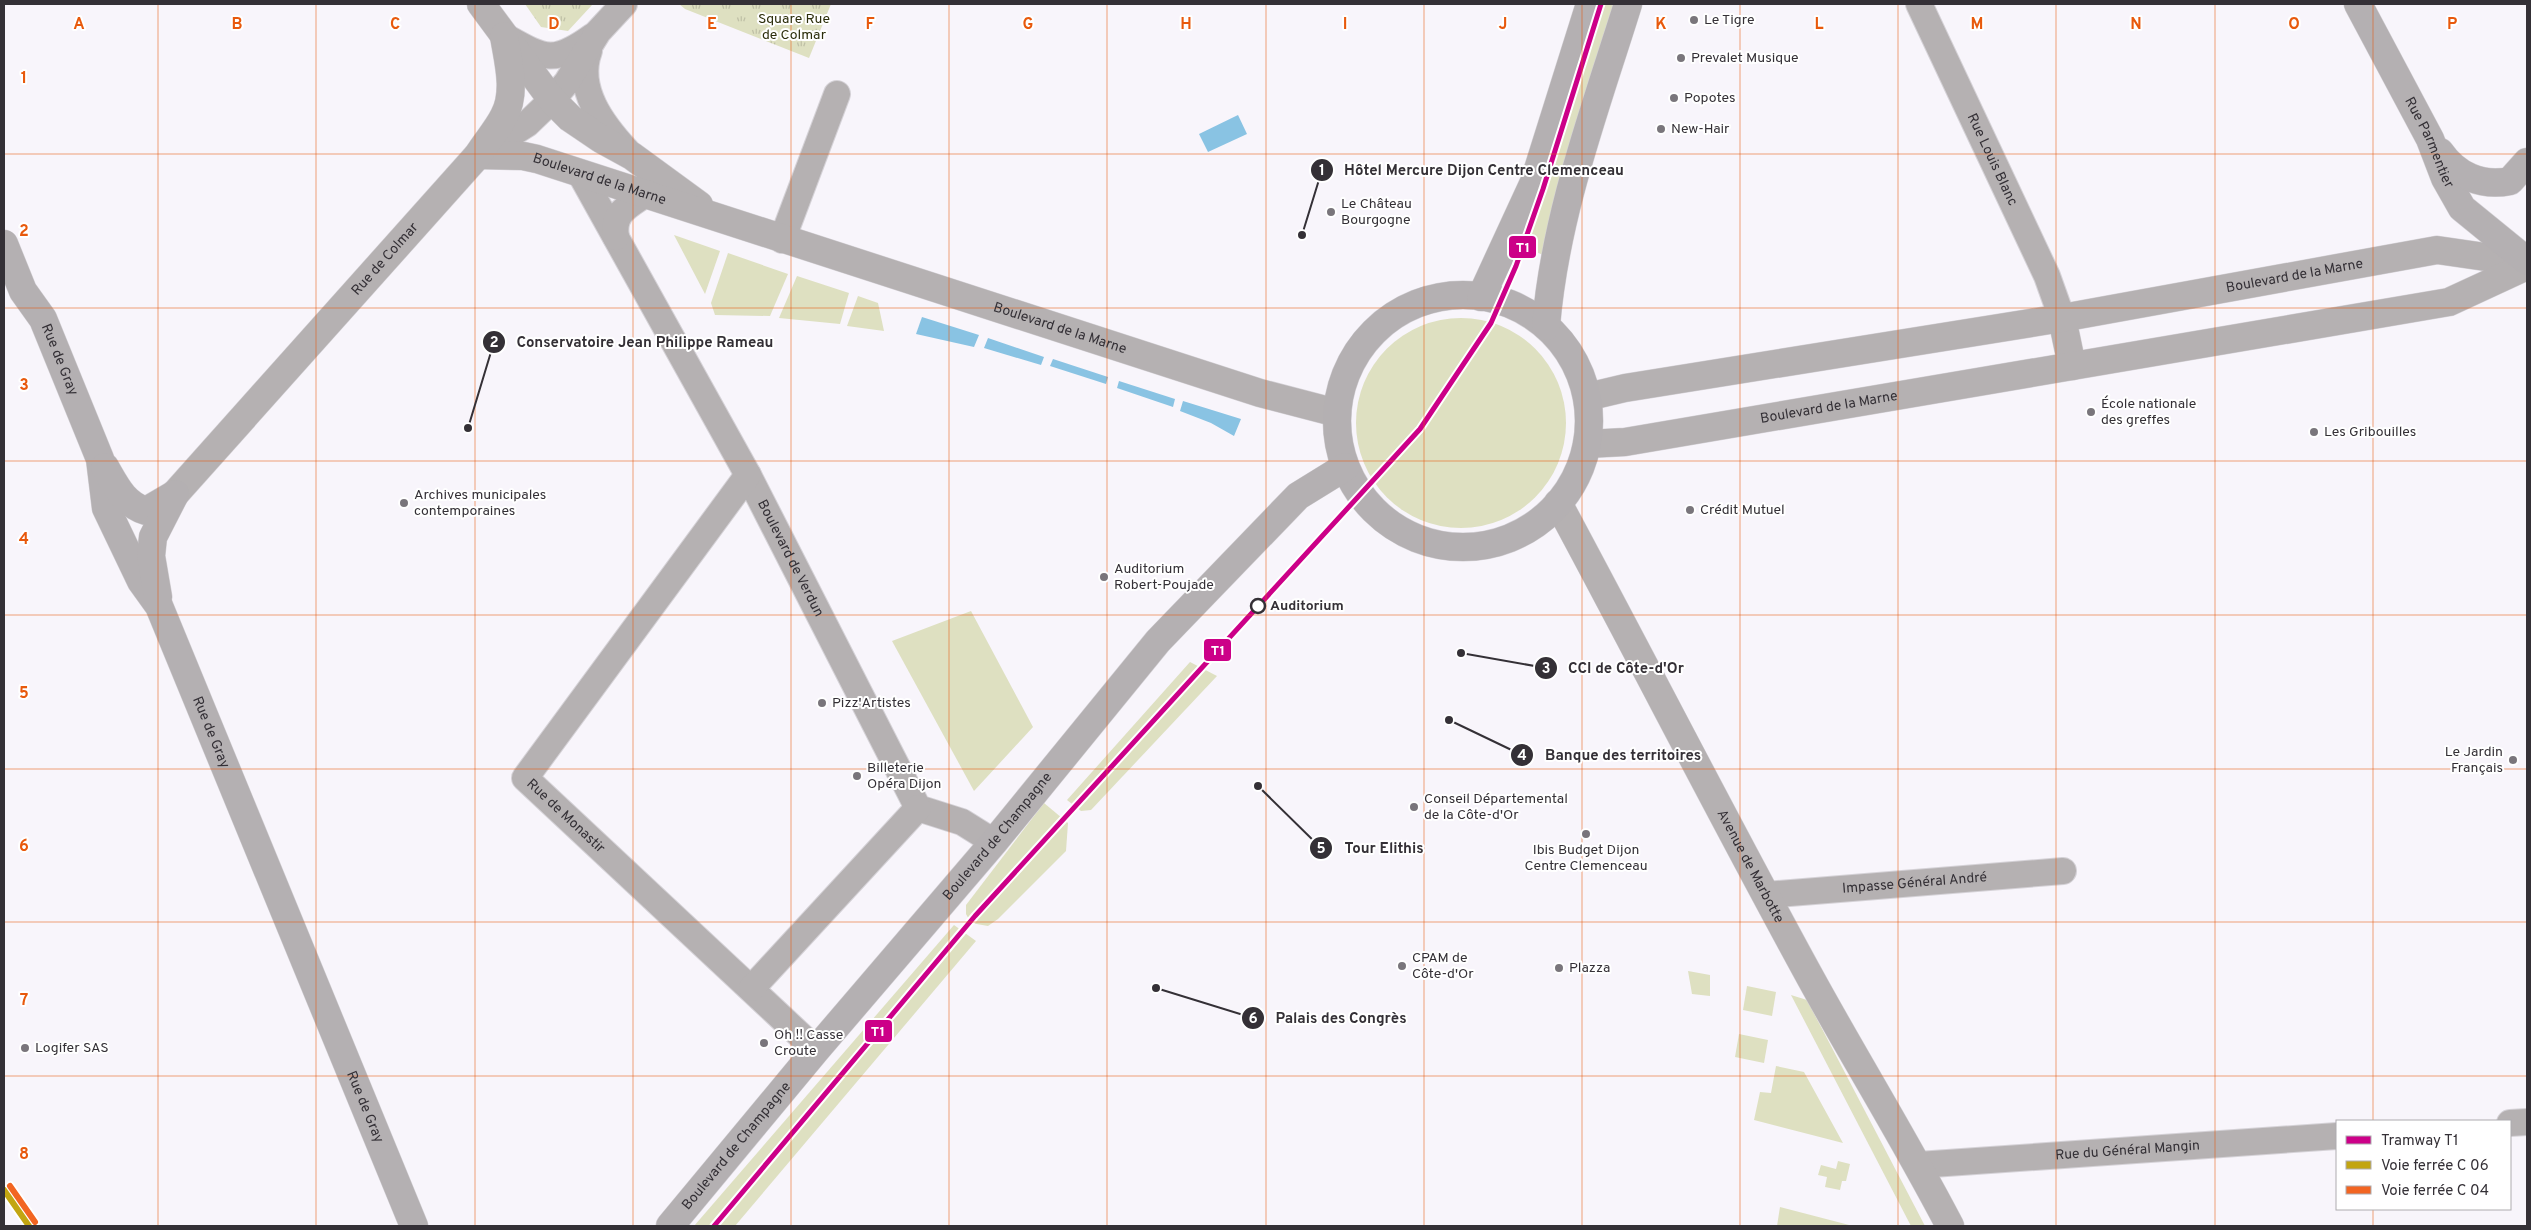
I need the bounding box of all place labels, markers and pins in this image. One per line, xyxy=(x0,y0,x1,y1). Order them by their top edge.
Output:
place label: Le Tigre xyxy=(1704,12,1754,29)
marker: Le Tigre xyxy=(1688,14,1700,26)
place label: Prevalet Musique xyxy=(1691,50,1799,67)
marker: Prevalet Musique xyxy=(1675,52,1687,64)
place label: Popotes xyxy=(1684,90,1736,107)
marker: Popotes xyxy=(1668,92,1680,104)
place label: New-Hair xyxy=(1671,121,1730,138)
marker: New-Hair xyxy=(1655,123,1667,135)
callout: Hôtel Mercure Dijon Centre Clemenceau xyxy=(1309,155,1634,185)
place label: Le Château Bourgogne xyxy=(1341,196,1412,229)
marker: Le Château Bourgogne xyxy=(1325,206,1337,218)
callout: Conservatoire Jean Philippe Rameau xyxy=(482,327,784,357)
place label: École nationale des greffes xyxy=(2101,395,2196,429)
marker: École nationale des greffes xyxy=(2085,406,2097,418)
place label: Les Gribouilles xyxy=(2324,424,2416,441)
marker: Les Gribouilles xyxy=(2308,426,2320,438)
place label: Archives municipales contemporaines xyxy=(414,487,546,520)
marker: Archives municipales contemporaines xyxy=(398,497,410,509)
place label: Crédit Mutuel xyxy=(1700,502,1785,519)
marker: Crédit Mutuel xyxy=(1684,504,1696,516)
place label: Auditorium Robert-Poujade xyxy=(1114,561,1214,594)
marker: Auditorium Robert-Poujade xyxy=(1098,571,1110,583)
marker: Auditorium xyxy=(1250,598,1266,614)
place label: Auditorium xyxy=(1270,598,1344,615)
callout: CCI de Côte-d'Or xyxy=(1533,653,1694,683)
place label: Pizz'Artistes xyxy=(832,695,911,712)
marker: Pizz'Artistes xyxy=(816,697,828,709)
callout: Banque des territoires xyxy=(1510,740,1711,770)
place label: Le Jardin Français xyxy=(2445,744,2503,777)
marker: Le Jardin Français xyxy=(2507,754,2519,766)
place label: Billeterie Opéra Dijon xyxy=(867,760,941,793)
marker: Billeterie Opéra Dijon xyxy=(851,770,863,782)
place label: Conseil Départemental de la Côte-d'Or xyxy=(1424,791,1568,824)
marker: Conseil Départemental de la Côte-d'Or xyxy=(1408,801,1420,813)
marker: Ibis Budget Dijon Centre Clemenceau xyxy=(1580,828,1592,840)
callout: Tour Elithis xyxy=(1309,833,1433,863)
place label: Ibis Budget Dijon Centre Clemenceau xyxy=(1524,842,1648,875)
place label: CPAM de Côte-d'Or xyxy=(1412,950,1474,983)
marker: CPAM de Côte-d'Or xyxy=(1396,960,1408,972)
place label: Plazza xyxy=(1569,960,1610,977)
marker: Plazza xyxy=(1553,962,1565,974)
callout: Palais des Congrès xyxy=(1240,1003,1417,1033)
place label: Oh !! Casse Croute xyxy=(774,1027,843,1060)
marker: Oh !! Casse Croute xyxy=(758,1037,770,1049)
place label: Logifer SAS xyxy=(35,1040,109,1057)
marker: Logifer SAS xyxy=(19,1042,31,1054)

